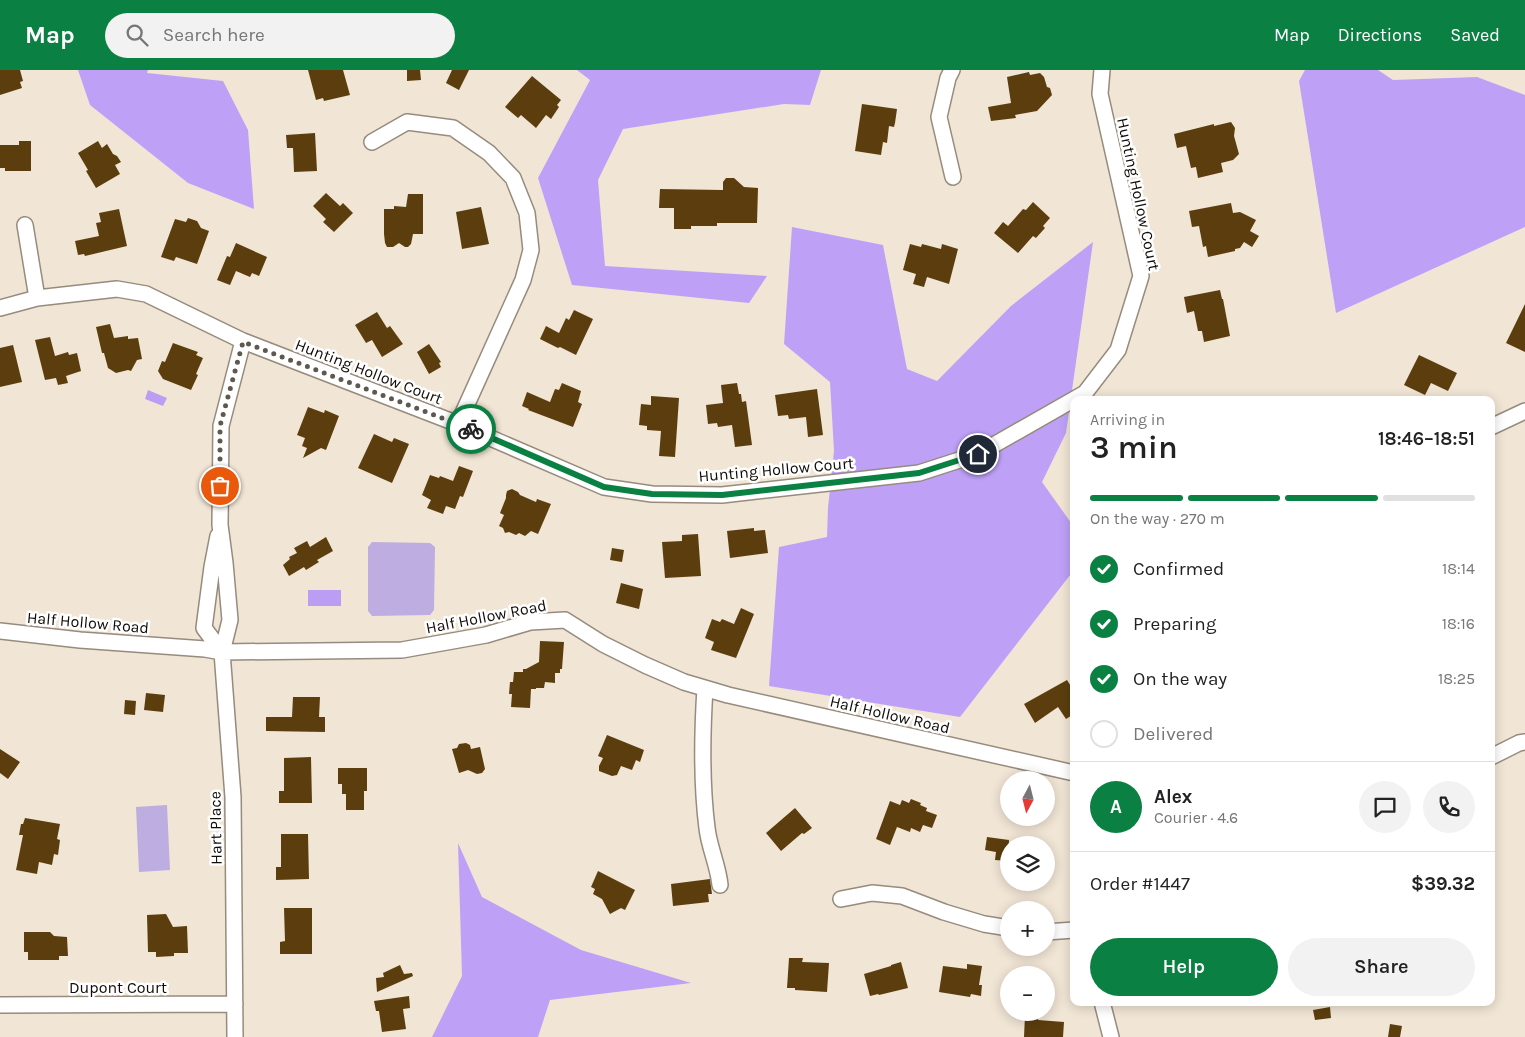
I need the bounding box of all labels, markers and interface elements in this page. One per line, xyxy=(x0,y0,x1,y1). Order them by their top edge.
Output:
search box xyxy=(105,13,455,58)
text: Map xyxy=(25,21,75,49)
icon: search xyxy=(123,21,151,49)
text: Search here xyxy=(163,24,265,46)
text: Map xyxy=(1274,24,1310,46)
text: Directions xyxy=(1338,24,1422,46)
text: Saved xyxy=(1450,24,1500,46)
street label: Hunting Hollow Court xyxy=(1113,116,1164,272)
street label: Hunting Hollow Court xyxy=(293,335,445,408)
courier xyxy=(446,404,496,454)
text: Arriving in xyxy=(1090,410,1165,429)
icon: bike xyxy=(457,415,485,443)
text: 18:46–18:51 xyxy=(1378,428,1475,450)
text: 3 min xyxy=(1090,429,1178,466)
pin xyxy=(957,433,999,475)
icon: home xyxy=(964,440,992,468)
street label: Hunting Hollow Court xyxy=(698,453,855,486)
pin xyxy=(199,465,241,507)
icon: bag xyxy=(206,472,234,500)
text: On the way · 270 m xyxy=(1090,509,1225,528)
icon: check xyxy=(1090,555,1118,583)
text: Confirmed xyxy=(1133,558,1224,580)
text: 18:14 xyxy=(1442,559,1475,578)
street label: Half Hollow Road xyxy=(424,595,548,638)
street label: Half Hollow Road xyxy=(26,608,150,637)
icon: check xyxy=(1090,610,1118,638)
text: Preparing xyxy=(1133,613,1216,635)
text: 18:16 xyxy=(1442,614,1475,633)
icon: check xyxy=(1090,665,1118,693)
text: On the way xyxy=(1133,668,1227,690)
text: 18:25 xyxy=(1438,669,1475,688)
street label: Half Hollow Road xyxy=(828,691,952,738)
text: Delivered xyxy=(1133,723,1213,745)
north arrow xyxy=(1000,771,1055,826)
map controls xyxy=(1000,771,1055,1021)
button: chat xyxy=(1359,781,1411,833)
button: phone xyxy=(1423,781,1475,833)
text: Alex xyxy=(1154,786,1192,808)
street label: Hart Place xyxy=(205,791,226,865)
text: A xyxy=(1110,796,1122,818)
text: Courier · 4.6 xyxy=(1154,808,1238,827)
button: layers xyxy=(1000,836,1055,891)
text: Order #1447 xyxy=(1090,873,1190,895)
text: $39.32 xyxy=(1411,873,1475,895)
button: + xyxy=(1000,901,1055,956)
button: Help xyxy=(1090,938,1278,996)
button: Share xyxy=(1288,938,1475,996)
button: − xyxy=(1000,966,1055,1021)
street label: Dupont Court xyxy=(69,978,167,997)

